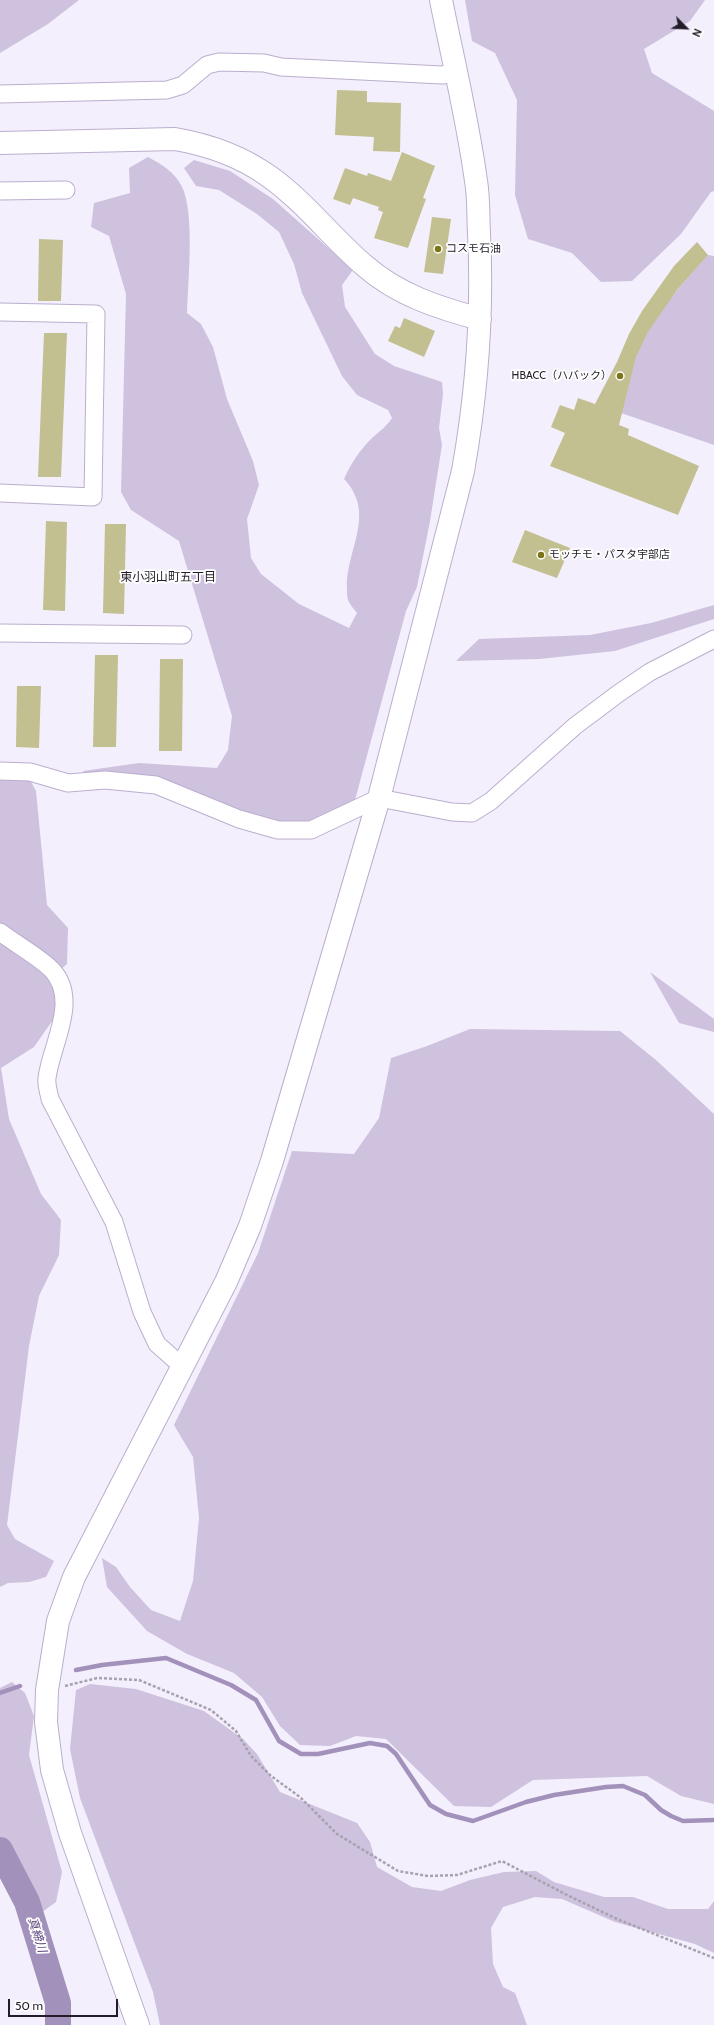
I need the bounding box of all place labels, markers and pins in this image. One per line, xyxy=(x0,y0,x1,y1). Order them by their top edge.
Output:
place label: コスモ石油 xyxy=(446,242,501,256)
marker: コスモ石油 xyxy=(433,244,443,254)
place label: HBACC（ハバック） xyxy=(512,369,612,383)
marker: HBACC（ハバック） xyxy=(615,371,625,381)
place label: モッチモ・パスタ宇部店 xyxy=(549,548,670,562)
marker: モッチモ・パスタ宇部店 xyxy=(536,550,546,560)

